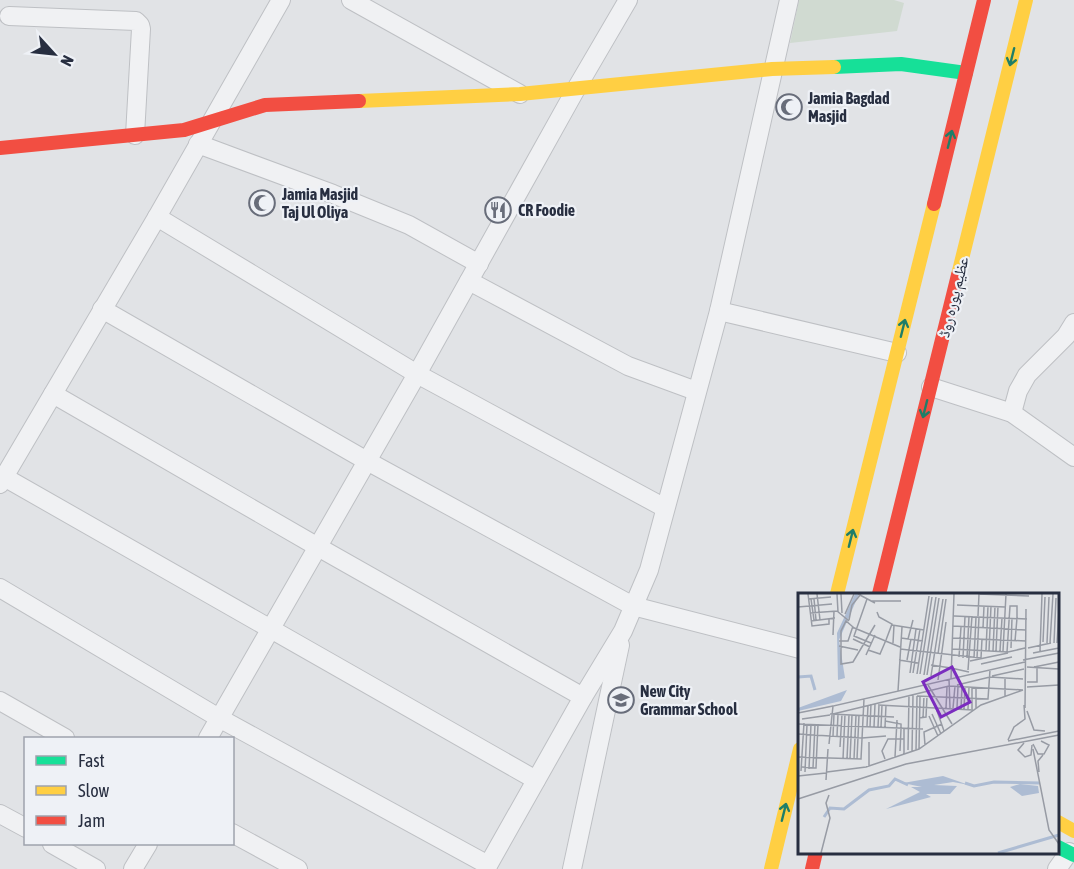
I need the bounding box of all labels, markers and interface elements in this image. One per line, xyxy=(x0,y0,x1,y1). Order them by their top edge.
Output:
north arrow xyxy=(24,24,84,84)
one-way arrow xyxy=(1006,47,1018,66)
text: N xyxy=(57,53,78,69)
place label: Jamia Bagdad Masjid xyxy=(807,89,890,125)
mosque icon: Jamia Bagdad Masjid xyxy=(774,92,804,122)
one-way arrow xyxy=(944,129,956,148)
place label: Jamia Masjid Taj Ul Oliya xyxy=(281,185,359,221)
mosque icon: Jamia Masjid Taj Ul Oliya xyxy=(247,188,277,218)
restaurant icon: CR Foodie xyxy=(483,195,513,225)
place label: CR Foodie xyxy=(518,201,575,219)
street label: عظیم پورہ روڈ xyxy=(934,255,974,340)
one-way arrow xyxy=(897,319,909,338)
one-way arrow xyxy=(919,399,931,418)
one-way arrow xyxy=(846,529,858,548)
inset map xyxy=(798,593,1059,854)
place label: New City Grammar School xyxy=(640,682,738,718)
school or university icon: New City Grammar School xyxy=(606,685,636,715)
legend xyxy=(24,737,234,845)
text: Fast xyxy=(78,750,105,771)
text: Slow xyxy=(78,780,109,801)
one-way arrow xyxy=(779,803,791,822)
text: Jam xyxy=(78,810,105,831)

